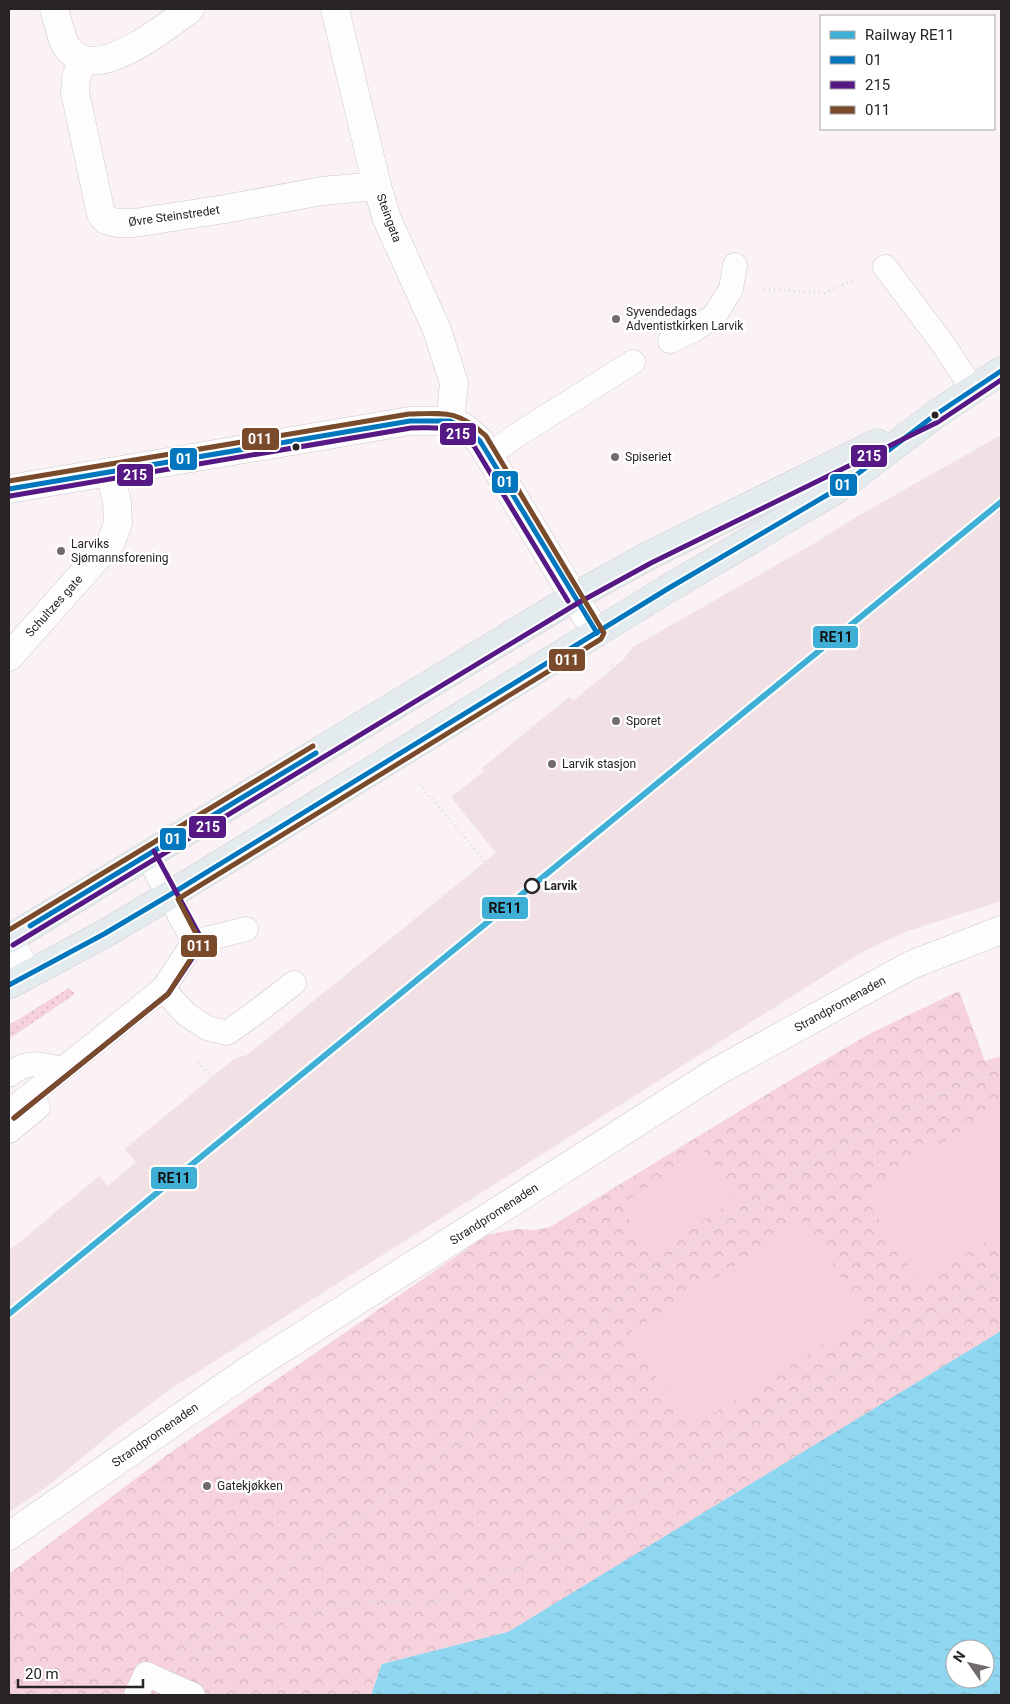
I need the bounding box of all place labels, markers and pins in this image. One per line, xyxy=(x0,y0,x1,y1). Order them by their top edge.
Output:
place label: Syvendedags Adventistkirken Larvik xyxy=(626,305,744,333)
marker: Syvendedags Adventistkirken Larvik xyxy=(610,313,622,325)
unlabelled marker xyxy=(930,410,940,420)
unlabelled marker xyxy=(291,442,301,452)
place label: Spiseriet xyxy=(625,450,672,464)
marker: Spiseriet xyxy=(609,451,621,463)
place label: Larviks Sjømannsforening xyxy=(71,537,169,565)
marker: Larviks Sjømannsforening xyxy=(55,545,67,557)
place label: Sporet xyxy=(626,714,661,728)
marker: Sporet xyxy=(610,715,622,727)
place label: Larvik stasjon xyxy=(562,757,636,771)
marker: Larvik stasjon xyxy=(546,758,558,770)
marker: Larvik xyxy=(524,878,540,894)
place label: Larvik xyxy=(544,879,578,893)
place label: Gatekjøkken xyxy=(217,1479,283,1493)
marker: Gatekjøkken xyxy=(201,1480,213,1492)

